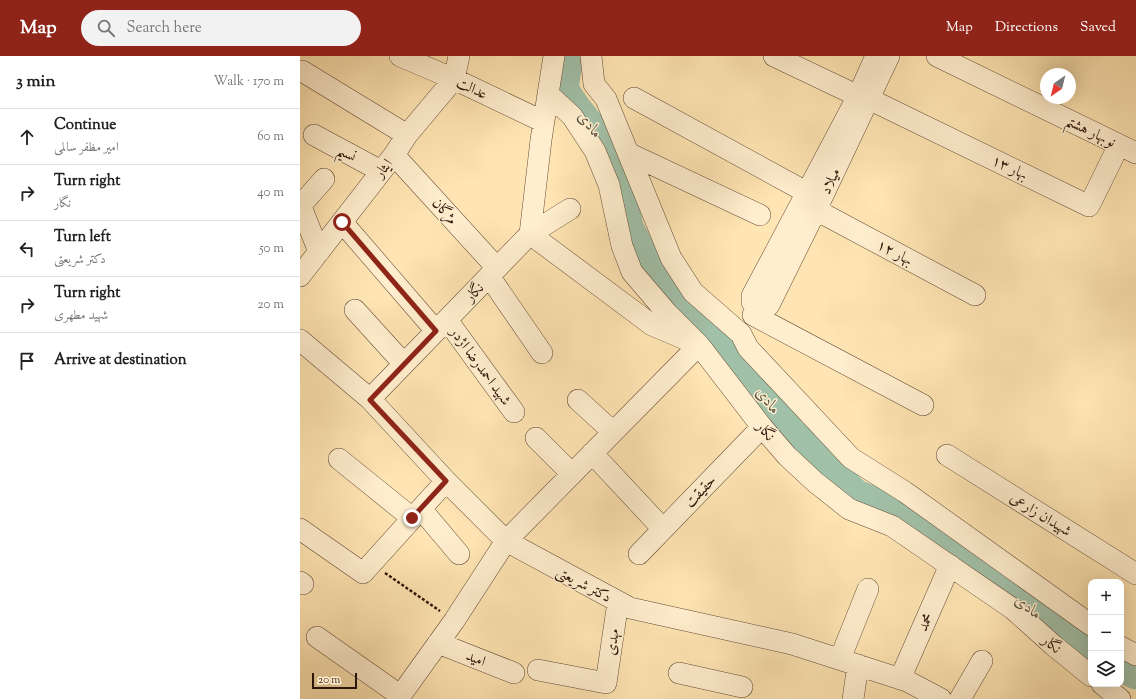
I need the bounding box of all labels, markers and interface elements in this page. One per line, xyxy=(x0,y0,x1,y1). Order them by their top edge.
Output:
search box xyxy=(81,10,361,46)
text: Map xyxy=(20,15,57,42)
icon: search xyxy=(95,17,117,39)
text: Search here xyxy=(127,18,202,39)
text: Map xyxy=(946,18,973,38)
text: Directions xyxy=(995,18,1058,38)
text: Saved xyxy=(1080,18,1116,38)
north arrow xyxy=(1040,68,1076,104)
text: 3 min xyxy=(16,70,55,94)
text: Walk · 170 m xyxy=(214,73,284,91)
street label: عدالت xyxy=(452,73,490,106)
water label: مادی xyxy=(571,107,607,144)
street label: نوبهار هشتم xyxy=(1060,111,1119,156)
text: Continue xyxy=(54,115,116,136)
icon: ahead xyxy=(16,126,38,148)
text: 60 m xyxy=(257,128,284,146)
text: امیر مظفر سالمی xyxy=(54,139,119,157)
street label: نسیم xyxy=(332,141,360,171)
street label: بهار ۱۳ xyxy=(988,151,1031,186)
street label: ایثار xyxy=(369,155,398,185)
street label: میلاد xyxy=(816,165,847,198)
text: Turn right xyxy=(54,171,120,192)
icon: right xyxy=(16,182,38,204)
text: 40 m xyxy=(257,184,284,202)
street label: مژگان xyxy=(426,194,462,230)
text: نگار xyxy=(54,195,71,213)
route start xyxy=(333,213,351,231)
text: Turn left xyxy=(54,227,111,248)
street label: بهار ۱۲ xyxy=(873,235,916,272)
icon: left xyxy=(16,238,38,260)
text: 50 m xyxy=(259,240,284,258)
text: دکتر شریعتی xyxy=(54,251,106,269)
street label: نگار xyxy=(459,278,490,309)
text: Turn right xyxy=(54,283,120,304)
icon: right xyxy=(16,294,38,316)
text: 20 m xyxy=(258,296,284,314)
text: شهید مطهری xyxy=(54,307,108,325)
street label: شهید احمدرضا اژدر xyxy=(443,322,515,410)
icon: arrive xyxy=(16,350,38,372)
text: Arrive at destination xyxy=(54,350,187,371)
water label: مادی xyxy=(749,383,785,420)
street label: نگار xyxy=(749,416,780,446)
street label: حقیقت xyxy=(680,471,722,513)
street label: شهیدان زارعی xyxy=(1005,488,1075,542)
route end xyxy=(403,509,421,527)
street label: دکتر شریعتی xyxy=(552,562,615,609)
map controls xyxy=(1088,579,1124,687)
button: + xyxy=(1088,579,1124,615)
water label: مادی xyxy=(1009,590,1046,626)
street label: محمد xyxy=(913,610,940,635)
button: − xyxy=(1088,615,1124,651)
street label: مهدی xyxy=(601,627,626,657)
street label: نگار xyxy=(1035,629,1066,660)
street label: امید xyxy=(462,646,489,673)
button: layers xyxy=(1088,651,1124,687)
scale bar xyxy=(312,671,357,690)
text: 20 m xyxy=(318,672,340,688)

